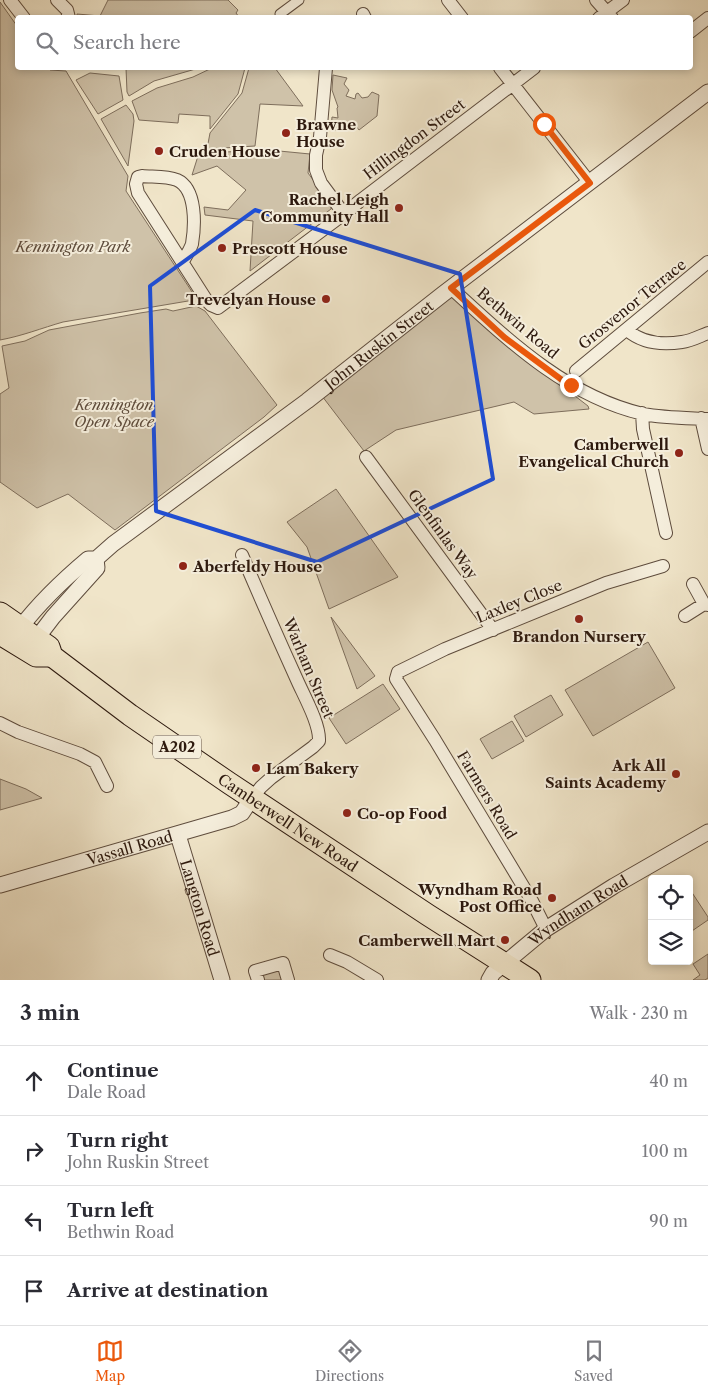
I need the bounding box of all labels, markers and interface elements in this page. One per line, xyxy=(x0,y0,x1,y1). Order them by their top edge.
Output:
search box xyxy=(15,15,693,70)
icon: search xyxy=(33,29,61,57)
text: Search here xyxy=(73,31,181,54)
street label: Hillingdon Street xyxy=(359,94,469,183)
route start xyxy=(533,113,556,136)
place label: Brawne House xyxy=(296,115,356,151)
marker: Brawne House xyxy=(280,127,292,139)
place label: Cruden House xyxy=(169,142,280,161)
marker: Cruden House xyxy=(153,145,165,157)
place label: Rachel Leigh Community Hall xyxy=(261,190,390,226)
marker: Rachel Leigh Community Hall xyxy=(393,202,405,214)
park label: Kennington Park xyxy=(14,237,131,256)
place label: Prescott House xyxy=(232,239,348,258)
marker: Prescott House xyxy=(216,242,228,254)
street label: Grosvenor Terrace xyxy=(574,255,690,353)
street label: Bethwin Road xyxy=(473,283,563,363)
place label: Trevelyan House xyxy=(186,290,316,309)
marker: Trevelyan House xyxy=(320,293,332,305)
street label: John Ruskin Street xyxy=(319,296,437,394)
route end xyxy=(560,374,583,397)
park label: Kennington Open Space xyxy=(74,395,155,431)
place label: Camberwell Evangelical Church xyxy=(518,435,670,471)
marker: Camberwell Evangelical Church xyxy=(673,447,685,459)
street label: Glenfinlas Way xyxy=(404,485,482,583)
place label: Aberfeldy House xyxy=(192,557,322,576)
marker: Aberfeldy House xyxy=(177,560,189,572)
street label: Laxley Close xyxy=(473,575,565,627)
marker: Brandon Nursery xyxy=(573,613,585,625)
street label: Warham Street xyxy=(279,614,339,722)
place label: Brandon Nursery xyxy=(512,627,646,646)
road number: A202 xyxy=(153,736,201,759)
street label: Farmers Road xyxy=(453,747,521,843)
place label: Ark All Saints Academy xyxy=(545,756,667,792)
place label: Lam Bakery xyxy=(266,759,359,778)
marker: Lam Bakery xyxy=(250,762,262,774)
marker: Ark All Saints Academy xyxy=(670,768,682,780)
street label: Camberwell New Road xyxy=(215,769,362,875)
place label: Co-op Food xyxy=(357,804,447,823)
marker: Co-op Food xyxy=(341,807,353,819)
street label: Vassall Road xyxy=(84,826,175,869)
street label: Langton Road xyxy=(176,857,224,958)
street label: Wyndham Road xyxy=(523,871,631,950)
map controls xyxy=(648,875,693,965)
button: locate xyxy=(648,875,693,920)
place label: Wyndham Road Post Office xyxy=(417,880,542,916)
marker: Wyndham Road Post Office xyxy=(546,892,558,904)
button: layers xyxy=(648,920,693,965)
place label: Camberwell Mart xyxy=(358,931,495,950)
marker: Camberwell Mart xyxy=(499,934,511,946)
text: 3 min xyxy=(20,1000,80,1025)
text: Walk · 230 m xyxy=(589,1003,688,1023)
text: Continue xyxy=(67,1059,159,1082)
icon: ahead xyxy=(20,1067,48,1095)
text: 40 m xyxy=(649,1071,688,1091)
text: Dale Road xyxy=(67,1082,146,1102)
text: Turn right xyxy=(67,1129,168,1152)
icon: right xyxy=(20,1137,48,1165)
text: 100 m xyxy=(642,1141,688,1161)
text: John Ruskin Street xyxy=(67,1152,209,1172)
text: Turn left xyxy=(67,1199,154,1222)
icon: left xyxy=(20,1207,48,1235)
text: 90 m xyxy=(649,1211,688,1231)
text: Bethwin Road xyxy=(67,1222,174,1242)
icon: arrive xyxy=(20,1277,48,1305)
text: Arrive at destination xyxy=(67,1279,268,1302)
tab: Map xyxy=(95,1337,125,1385)
tab: Directions xyxy=(315,1337,384,1385)
tab: Saved xyxy=(574,1337,613,1385)

